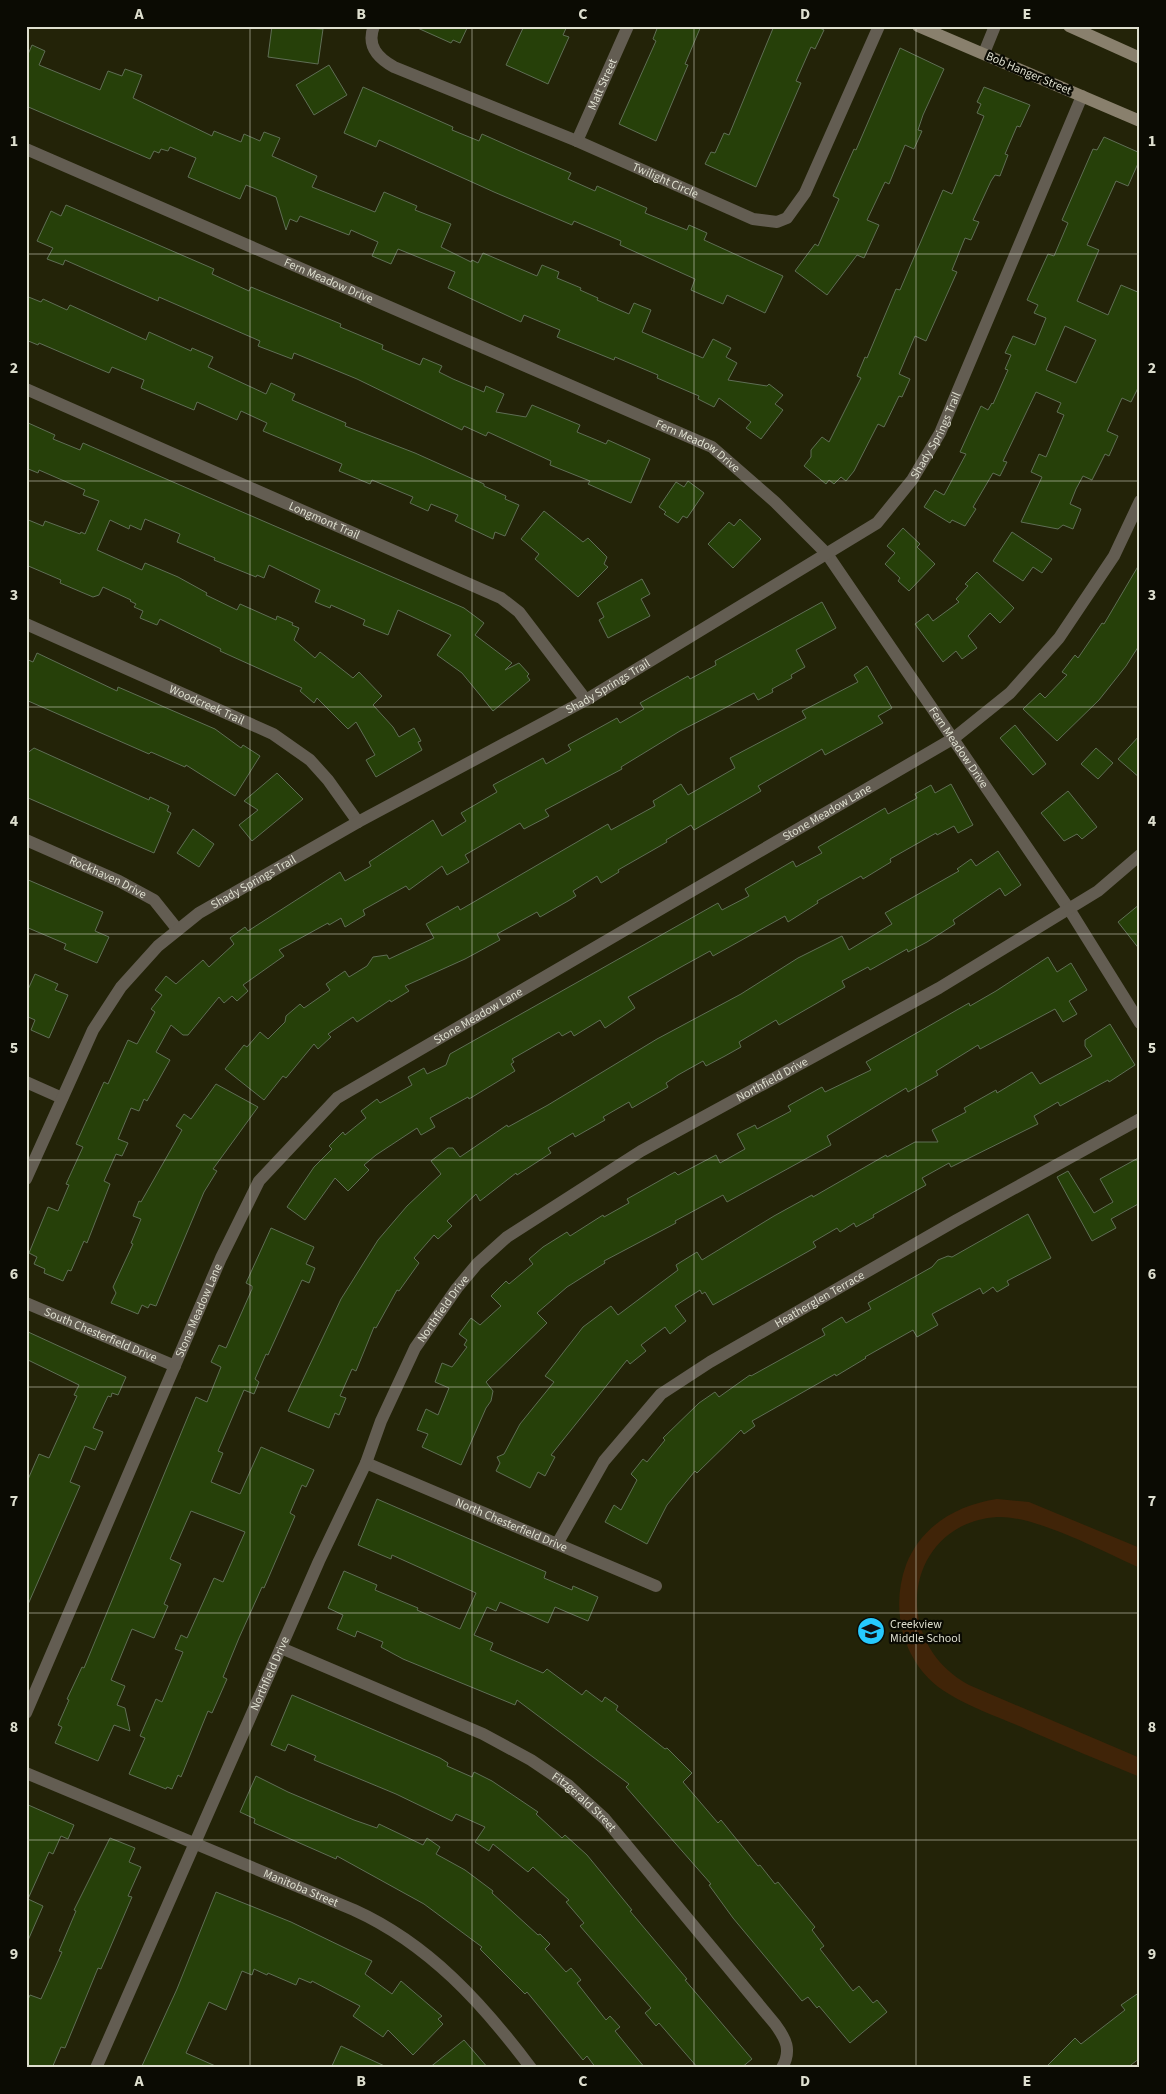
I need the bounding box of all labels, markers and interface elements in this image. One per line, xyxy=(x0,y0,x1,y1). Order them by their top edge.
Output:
text: A xyxy=(133,3,144,25)
text: B xyxy=(356,3,366,25)
text: C xyxy=(578,3,588,25)
text: D xyxy=(800,3,810,25)
text: E xyxy=(1023,3,1031,25)
street label: Bob Hanger Street xyxy=(983,48,1074,99)
street label: Matt Street xyxy=(584,56,622,113)
text: 1 xyxy=(10,130,18,152)
text: 1 xyxy=(1148,130,1156,152)
street label: Twilight Circle xyxy=(629,158,701,203)
street label: Fern Meadow Drive xyxy=(281,254,376,308)
text: 2 xyxy=(10,357,18,379)
text: 2 xyxy=(1148,357,1156,379)
street label: Shady Springs Trail xyxy=(907,389,965,482)
street label: Fern Meadow Drive xyxy=(653,415,744,477)
street label: Longmont Trail xyxy=(286,498,363,544)
text: 3 xyxy=(10,584,18,606)
text: 3 xyxy=(1148,584,1156,606)
street label: Shady Springs Trail xyxy=(563,655,654,718)
street label: Woodcreek Trail xyxy=(166,681,247,729)
street label: Fern Meadow Drive xyxy=(924,703,992,792)
street label: Stone Meadow Lane xyxy=(779,780,875,845)
text: 4 xyxy=(10,810,19,832)
text: 4 xyxy=(1148,810,1157,832)
street label: Shady Springs Trail xyxy=(208,851,299,914)
street label: Rockhaven Drive xyxy=(66,852,149,903)
street label: Stone Meadow Lane xyxy=(430,983,526,1049)
text: 5 xyxy=(10,1037,18,1059)
text: 5 xyxy=(1148,1037,1156,1059)
street label: Northfield Drive xyxy=(733,1053,811,1106)
street label: Stone Meadow Lane xyxy=(171,1261,227,1360)
text: 6 xyxy=(10,1263,18,1285)
text: 6 xyxy=(1148,1263,1156,1285)
street label: Heatherglen Terrace xyxy=(772,1267,868,1332)
street label: Northfield Drive xyxy=(413,1271,473,1346)
street label: South Chesterfield Drive xyxy=(41,1304,160,1366)
text: 7 xyxy=(10,1490,18,1512)
text: 7 xyxy=(1148,1490,1156,1512)
street label: North Chesterfield Drive xyxy=(453,1494,570,1556)
school or university icon: Creekview Middle School xyxy=(856,1616,886,1646)
place label: Creekview Middle School xyxy=(890,1616,961,1647)
street label: Northfield Drive xyxy=(246,1634,294,1714)
text: 8 xyxy=(10,1716,18,1738)
text: 8 xyxy=(1148,1716,1156,1738)
street label: Fitzgerald Street xyxy=(548,1768,620,1835)
street label: Manitoba Street xyxy=(261,1865,341,1912)
text: 9 xyxy=(10,1943,18,1965)
text: 9 xyxy=(1148,1943,1156,1965)
text: A xyxy=(133,2070,144,2092)
text: B xyxy=(356,2070,366,2092)
text: C xyxy=(578,2070,588,2092)
text: D xyxy=(800,2070,810,2092)
text: E xyxy=(1023,2070,1031,2092)

